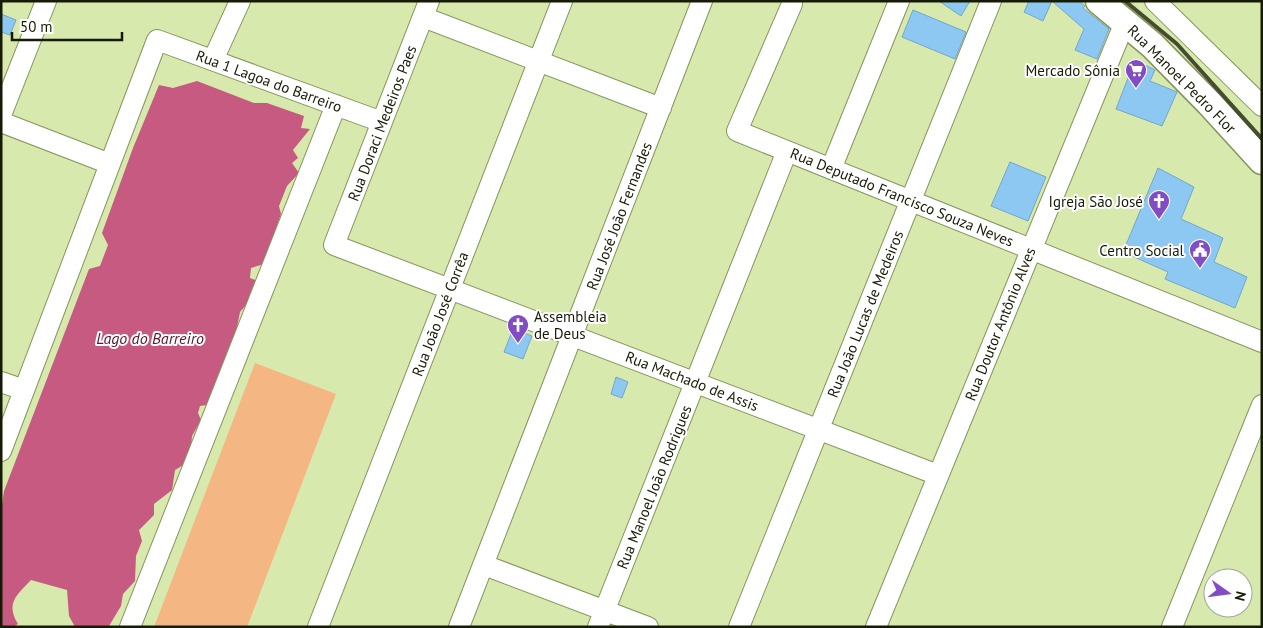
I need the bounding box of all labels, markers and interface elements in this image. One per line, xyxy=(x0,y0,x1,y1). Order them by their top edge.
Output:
scale bar xyxy=(12,10,122,42)
text: 50 m xyxy=(20,17,53,36)
street label: Rua Manoel Pedro Flor xyxy=(1124,21,1240,137)
street label: Rua Doraci Medeiros Paes xyxy=(343,42,421,204)
street label: Rua 1 Lagoa do Barreiro xyxy=(193,46,345,116)
supermarket icon: Mercado Sônia xyxy=(1124,58,1148,89)
place label: Mercado Sônia xyxy=(1025,61,1120,80)
street label: Rua José João Fernandes xyxy=(582,139,656,293)
street label: Rua Deputado Francisco Souza Neves xyxy=(788,143,1016,251)
church icon: Igreja São José xyxy=(1147,189,1171,220)
place label: Igreja São José xyxy=(1049,192,1143,211)
street label: Rua João Lucas de Medeiros xyxy=(823,228,907,400)
public building icon: Centro Social xyxy=(1188,238,1212,269)
place label: Centro Social xyxy=(1099,241,1185,260)
street label: Rua Doutor Antônio Alves xyxy=(961,245,1039,403)
street label: Rua João José Corrêa xyxy=(407,249,473,379)
place label: Assembleia de Deus xyxy=(534,307,607,343)
church icon: Assembleia de Deus xyxy=(506,313,530,344)
water label: Lago do Barreiro xyxy=(96,328,204,348)
street label: Rua Machado de Assis xyxy=(623,347,761,415)
street label: Rua Manoel João Rodrigues xyxy=(612,402,696,572)
north arrow xyxy=(1203,568,1253,618)
text: N xyxy=(1231,590,1250,603)

